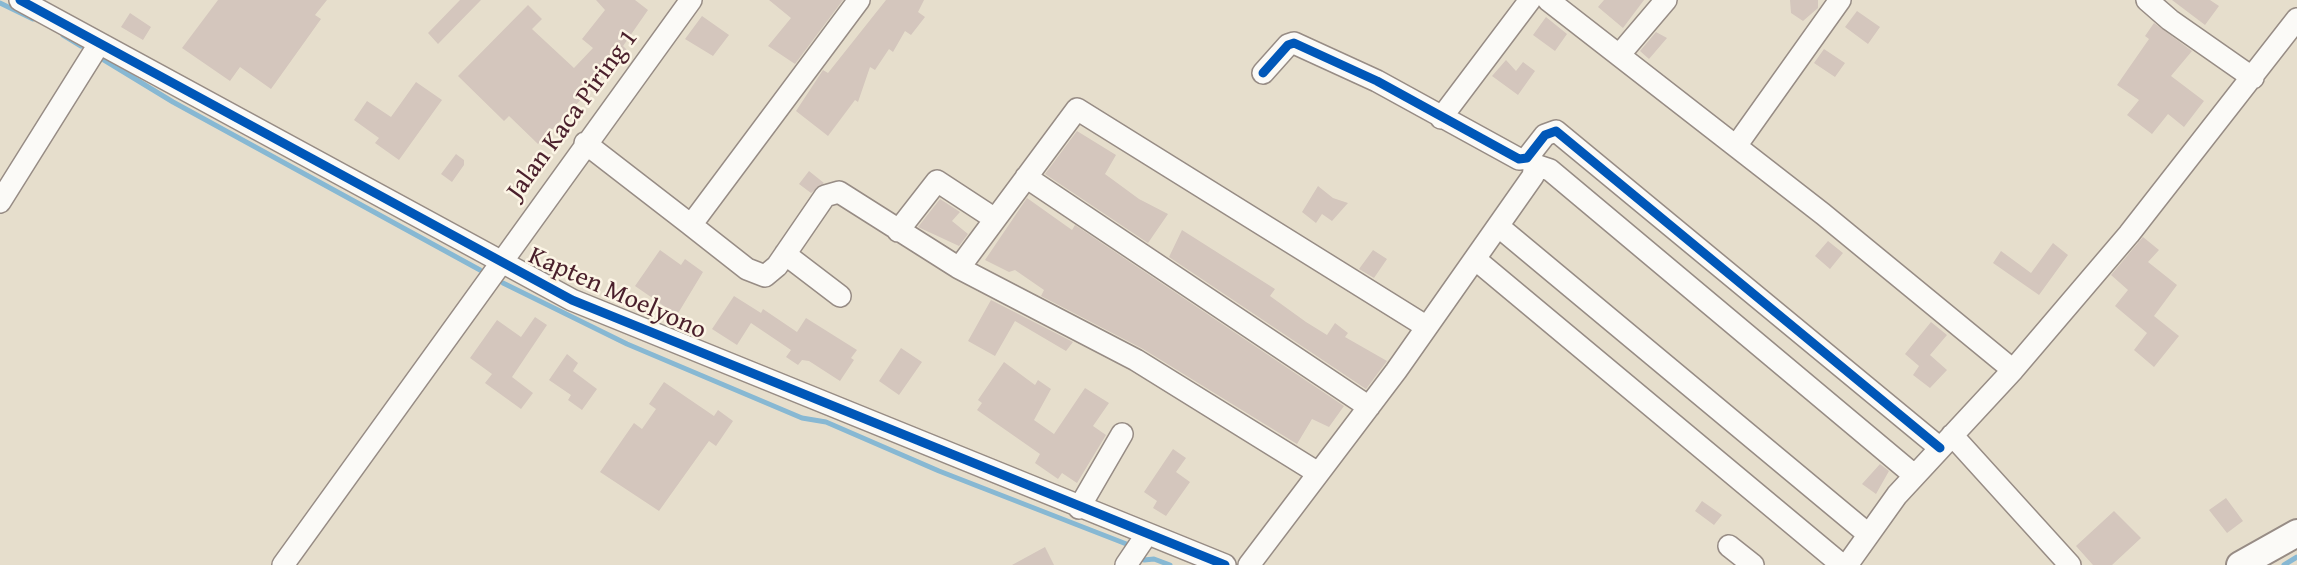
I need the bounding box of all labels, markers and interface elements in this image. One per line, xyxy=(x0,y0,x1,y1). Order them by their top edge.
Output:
street label: Jalan Kaca Piring 1 xyxy=(501,24,645,206)
street label: Kapten Moelyono xyxy=(523,241,711,347)

